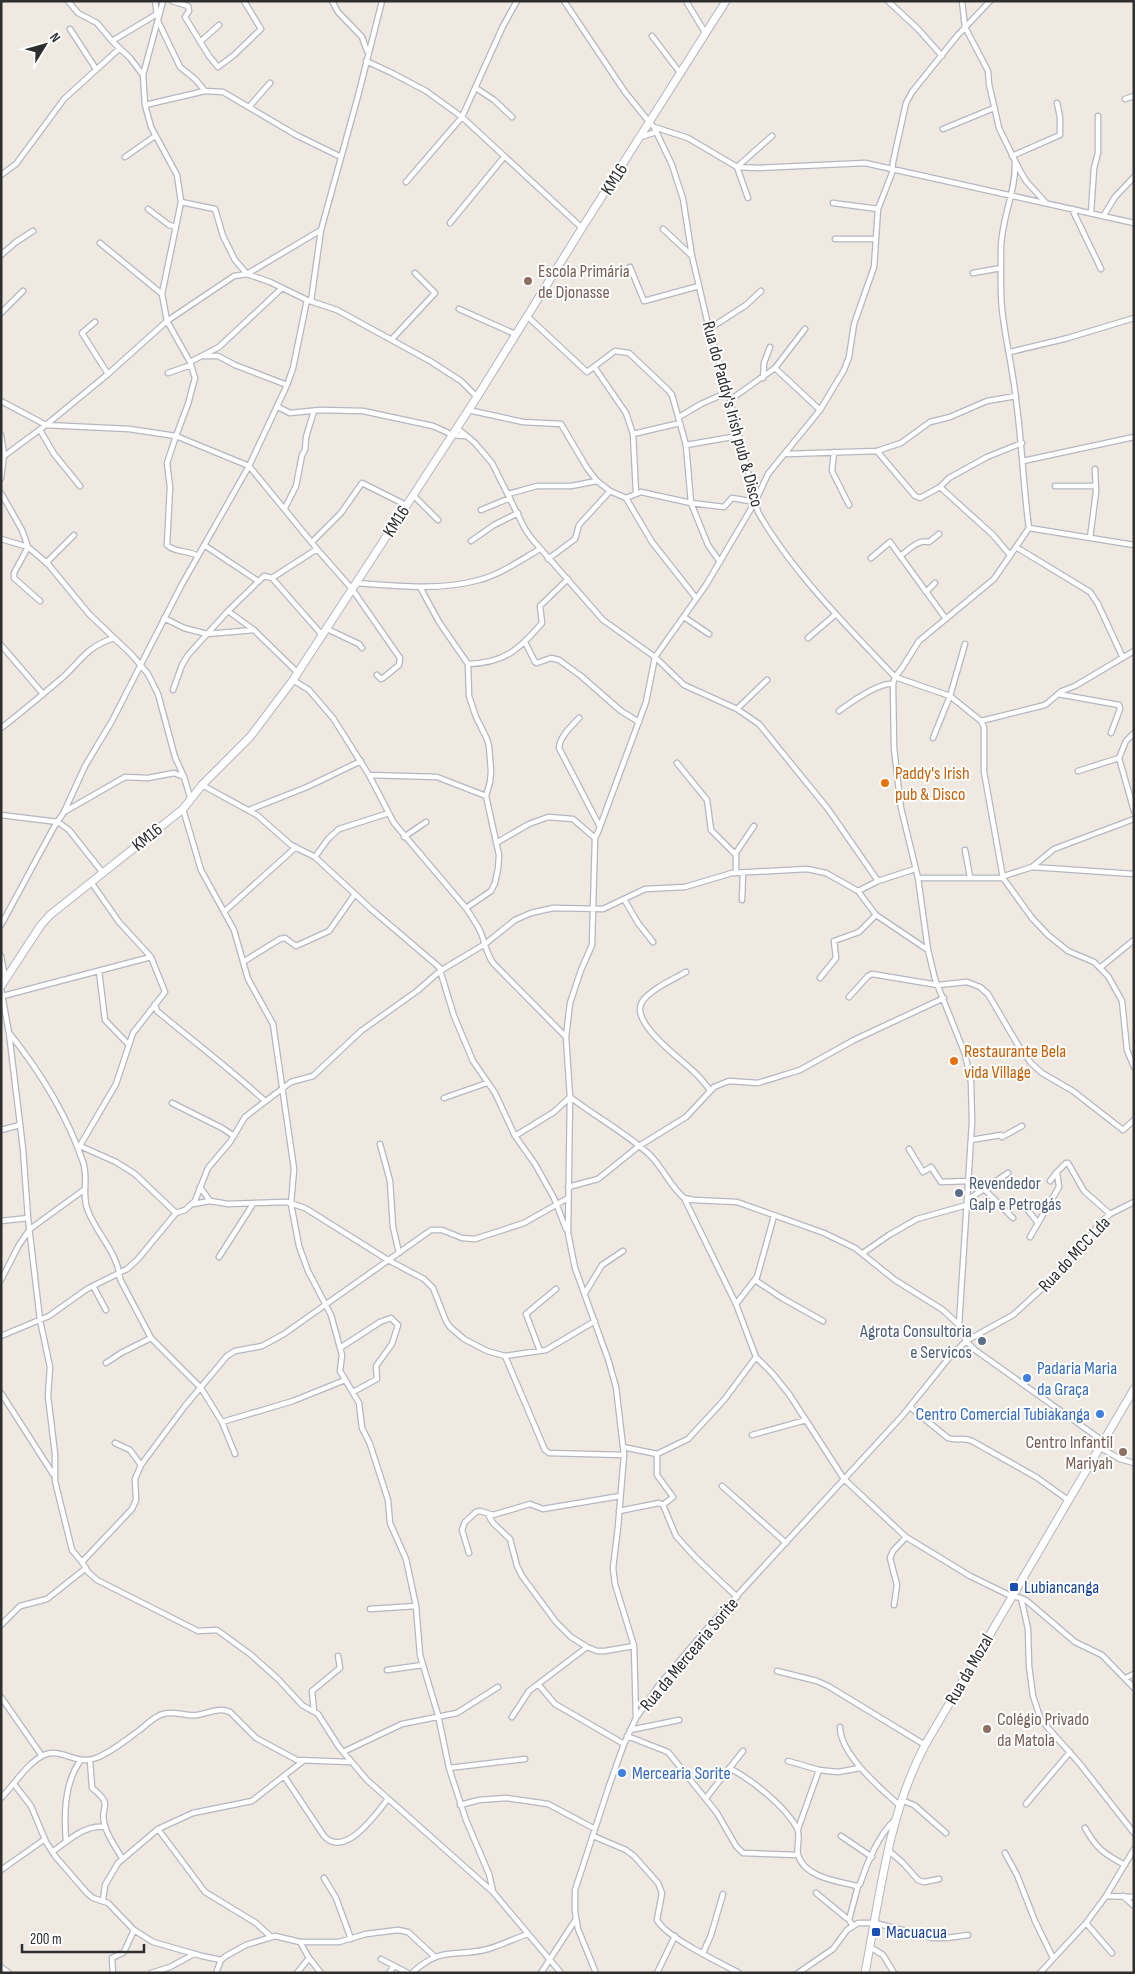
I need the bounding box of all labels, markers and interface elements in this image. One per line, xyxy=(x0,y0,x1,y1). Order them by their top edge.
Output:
north arrow xyxy=(20,20,70,70)
text: N xyxy=(46,29,64,46)
street label: KM16 xyxy=(597,160,632,199)
place label: Escola Primária de Djonasse xyxy=(538,261,630,303)
marker: Escola Primária de Djonasse xyxy=(522,275,534,287)
street label: Rua do Paddy's Irish pub & Disco xyxy=(698,319,767,509)
street label: KM16 xyxy=(379,502,414,541)
place label: Paddy's Irish pub & Disco xyxy=(895,763,970,805)
marker: Paddy's Irish pub & Disco xyxy=(879,777,891,789)
street label: KM16 xyxy=(128,819,167,856)
place label: Restaurante Bela vida Village xyxy=(964,1041,1066,1083)
marker: Restaurante Bela vida Village xyxy=(948,1055,960,1067)
place label: Revendedor Galp e Petrogás xyxy=(969,1173,1061,1215)
marker: Revendedor Galp e Petrogás xyxy=(953,1187,965,1199)
street label: Rua do MCC Lda xyxy=(1034,1212,1115,1296)
place label: Agrota Consultoria e Servicos xyxy=(859,1321,972,1363)
marker: Agrota Consultoria e Servicos xyxy=(976,1335,988,1347)
place label: Padaria Maria da Graça xyxy=(1037,1358,1117,1400)
marker: Padaria Maria da Graça xyxy=(1021,1372,1033,1384)
place label: Centro Comercial Tubiakanga xyxy=(916,1404,1090,1425)
marker: Centro Comercial Tubiakanga xyxy=(1094,1408,1106,1420)
place label: Centro Infantil Mariyah xyxy=(1025,1432,1113,1474)
marker: Centro Infantil Mariyah xyxy=(1117,1446,1129,1458)
place label: Lubiancanga xyxy=(1024,1577,1099,1598)
marker: Lubiancanga xyxy=(1008,1581,1020,1593)
street label: Rua da Mercearia Sorite xyxy=(636,1593,743,1715)
street label: Rua da Mozal xyxy=(941,1630,998,1708)
place label: Colégio Privado da Matola xyxy=(997,1709,1089,1751)
marker: Colégio Privado da Matola xyxy=(981,1723,993,1735)
place label: Mercearia Sorite xyxy=(632,1763,731,1784)
marker: Mercearia Sorite xyxy=(616,1767,628,1779)
scale bar xyxy=(22,1922,145,1954)
place label: Macuacua xyxy=(886,1922,947,1943)
marker: Macuacua xyxy=(870,1926,882,1938)
text: 200 m xyxy=(30,1930,62,1949)

